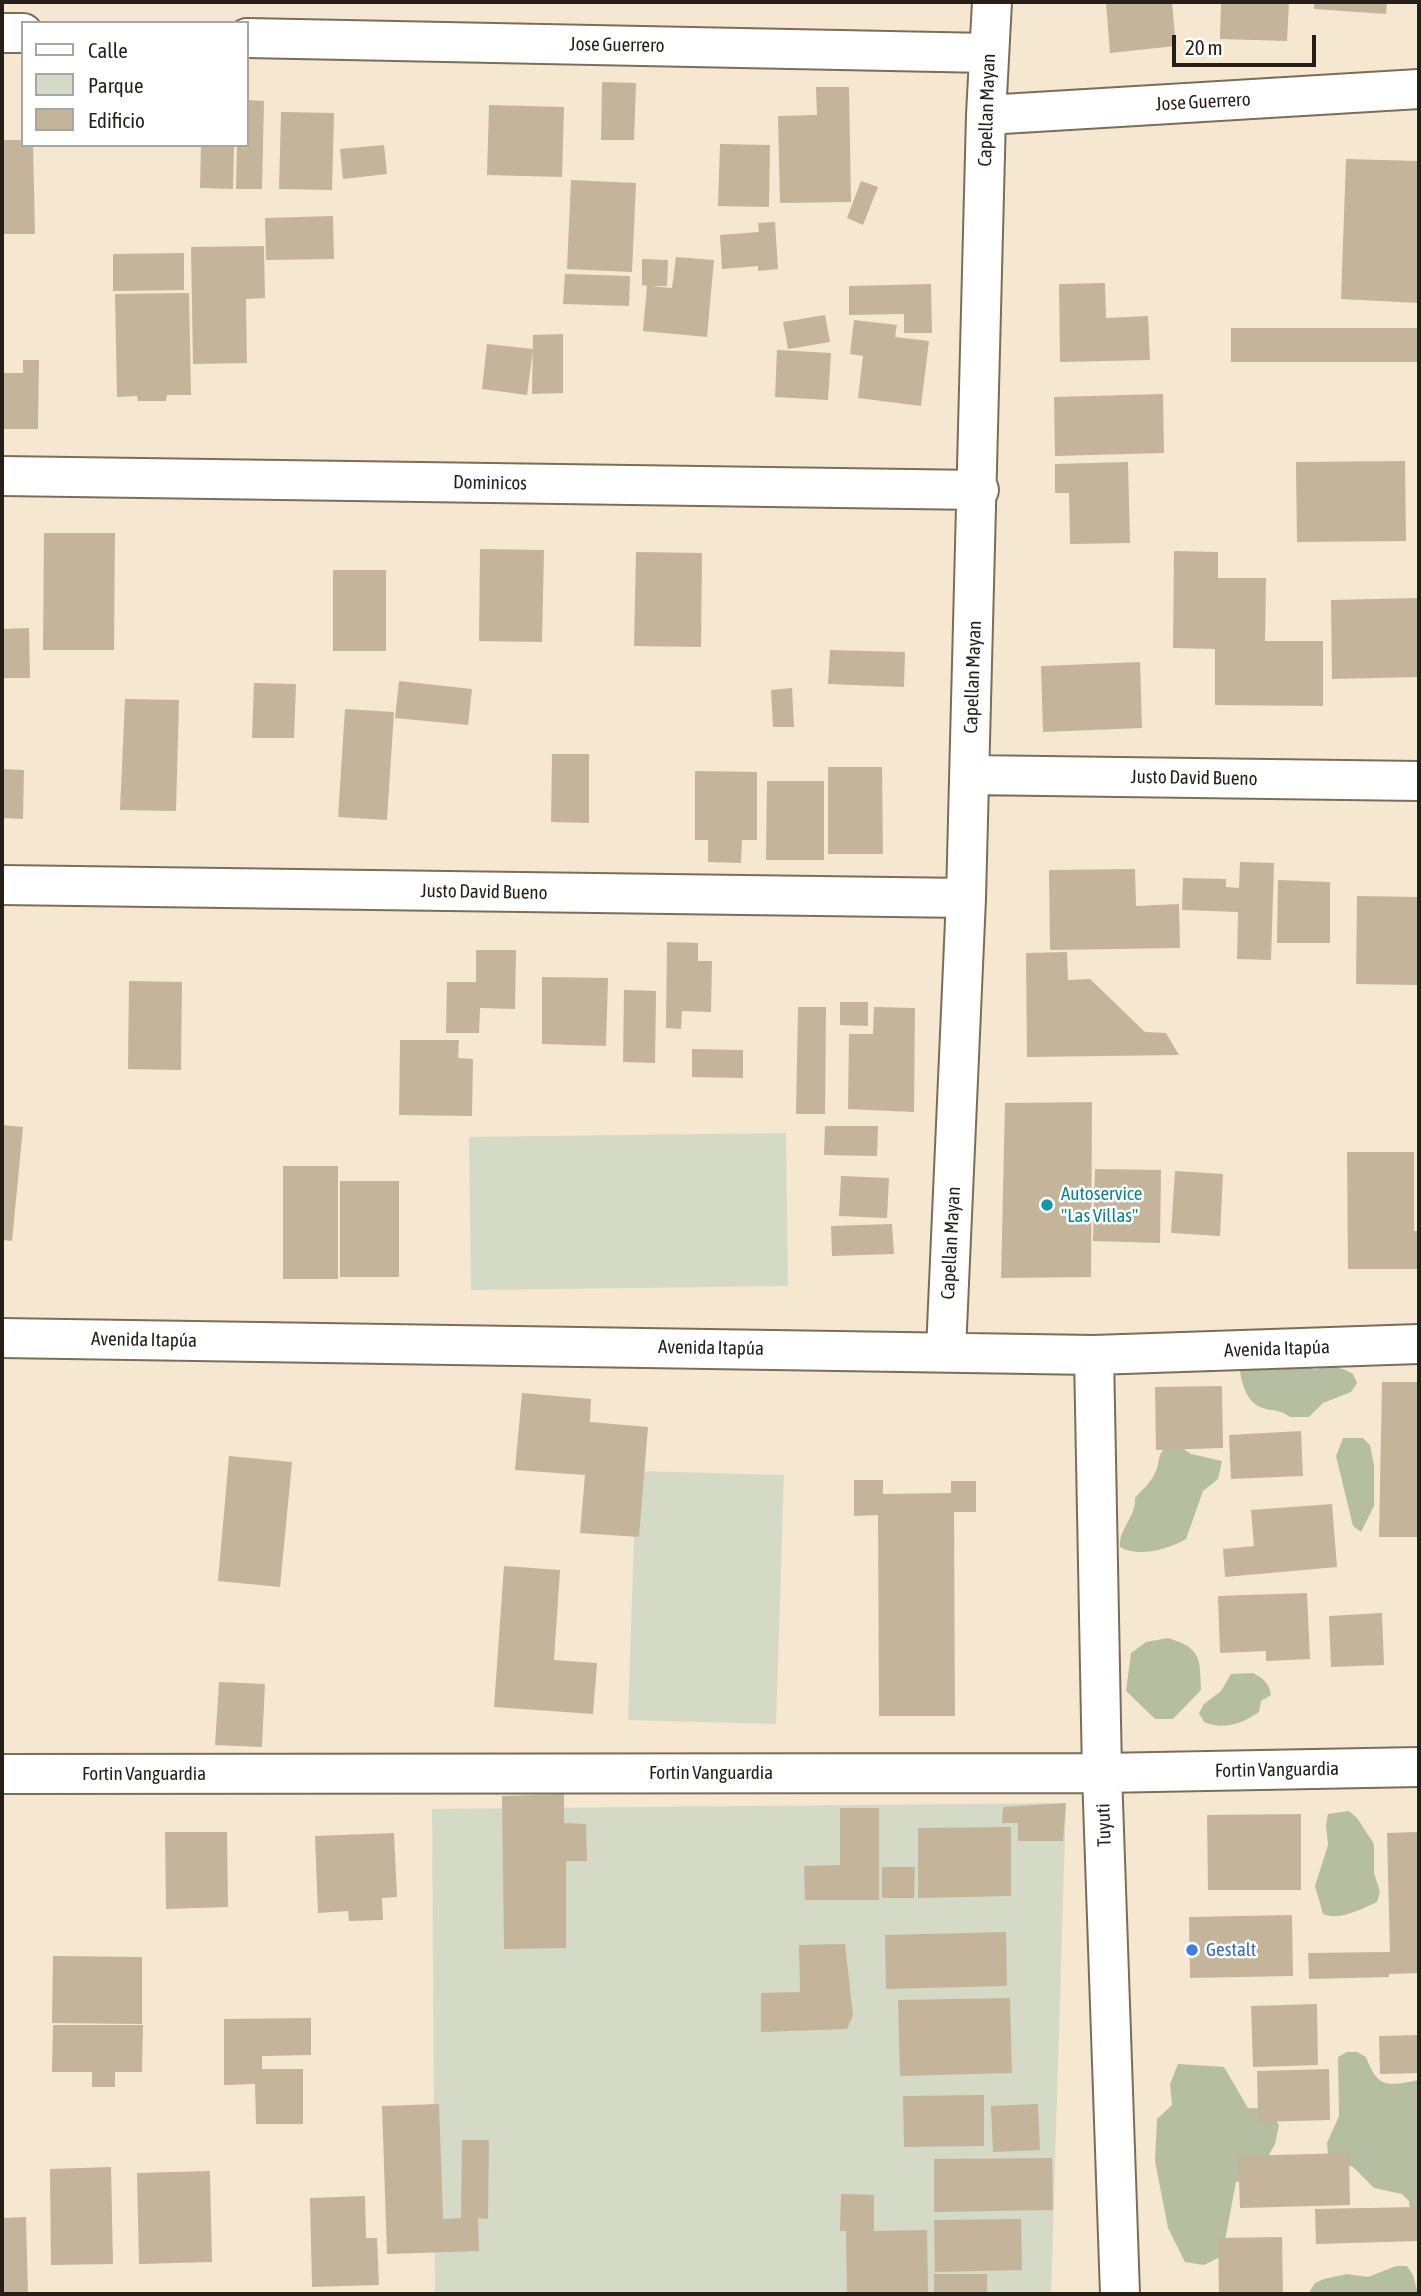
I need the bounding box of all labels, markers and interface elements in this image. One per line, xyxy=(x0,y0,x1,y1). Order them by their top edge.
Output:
legend xyxy=(21,21,248,147)
scale bar xyxy=(1176,21,1320,65)
street label: Jose Guerrero xyxy=(569,33,665,57)
text: 20 m xyxy=(1185,35,1223,59)
text: Calle xyxy=(88,38,128,62)
street label: Capellan Mayan xyxy=(974,53,1000,167)
text: Parque xyxy=(88,73,143,97)
street label: Jose Guerrero xyxy=(1155,88,1251,116)
text: Edificio xyxy=(88,108,145,132)
street label: Dominicos xyxy=(453,471,527,495)
street label: Capellan Mayan xyxy=(960,620,986,734)
street label: Justo David Bueno xyxy=(1130,765,1258,791)
street label: Justo David Bueno xyxy=(420,879,548,905)
place label: Autoservice "Las Villas" xyxy=(1061,1183,1142,1227)
street label: Capellan Mayan xyxy=(937,1186,965,1300)
marker: Autoservice "Las Villas" xyxy=(1039,1197,1055,1213)
street label: Avenida Itapúa xyxy=(91,1328,197,1352)
street label: Avenida Itapúa xyxy=(658,1336,764,1360)
street label: Avenida Itapúa xyxy=(1224,1336,1330,1362)
street label: Fortin Vanguardia xyxy=(1215,1758,1339,1782)
street label: Fortin Vanguardia xyxy=(649,1762,773,1784)
street label: Fortin Vanguardia xyxy=(82,1763,206,1785)
street label: Tuyuti xyxy=(1092,1803,1116,1847)
place label: Gestalt xyxy=(1206,1939,1256,1961)
marker: Gestalt xyxy=(1184,1942,1200,1958)

